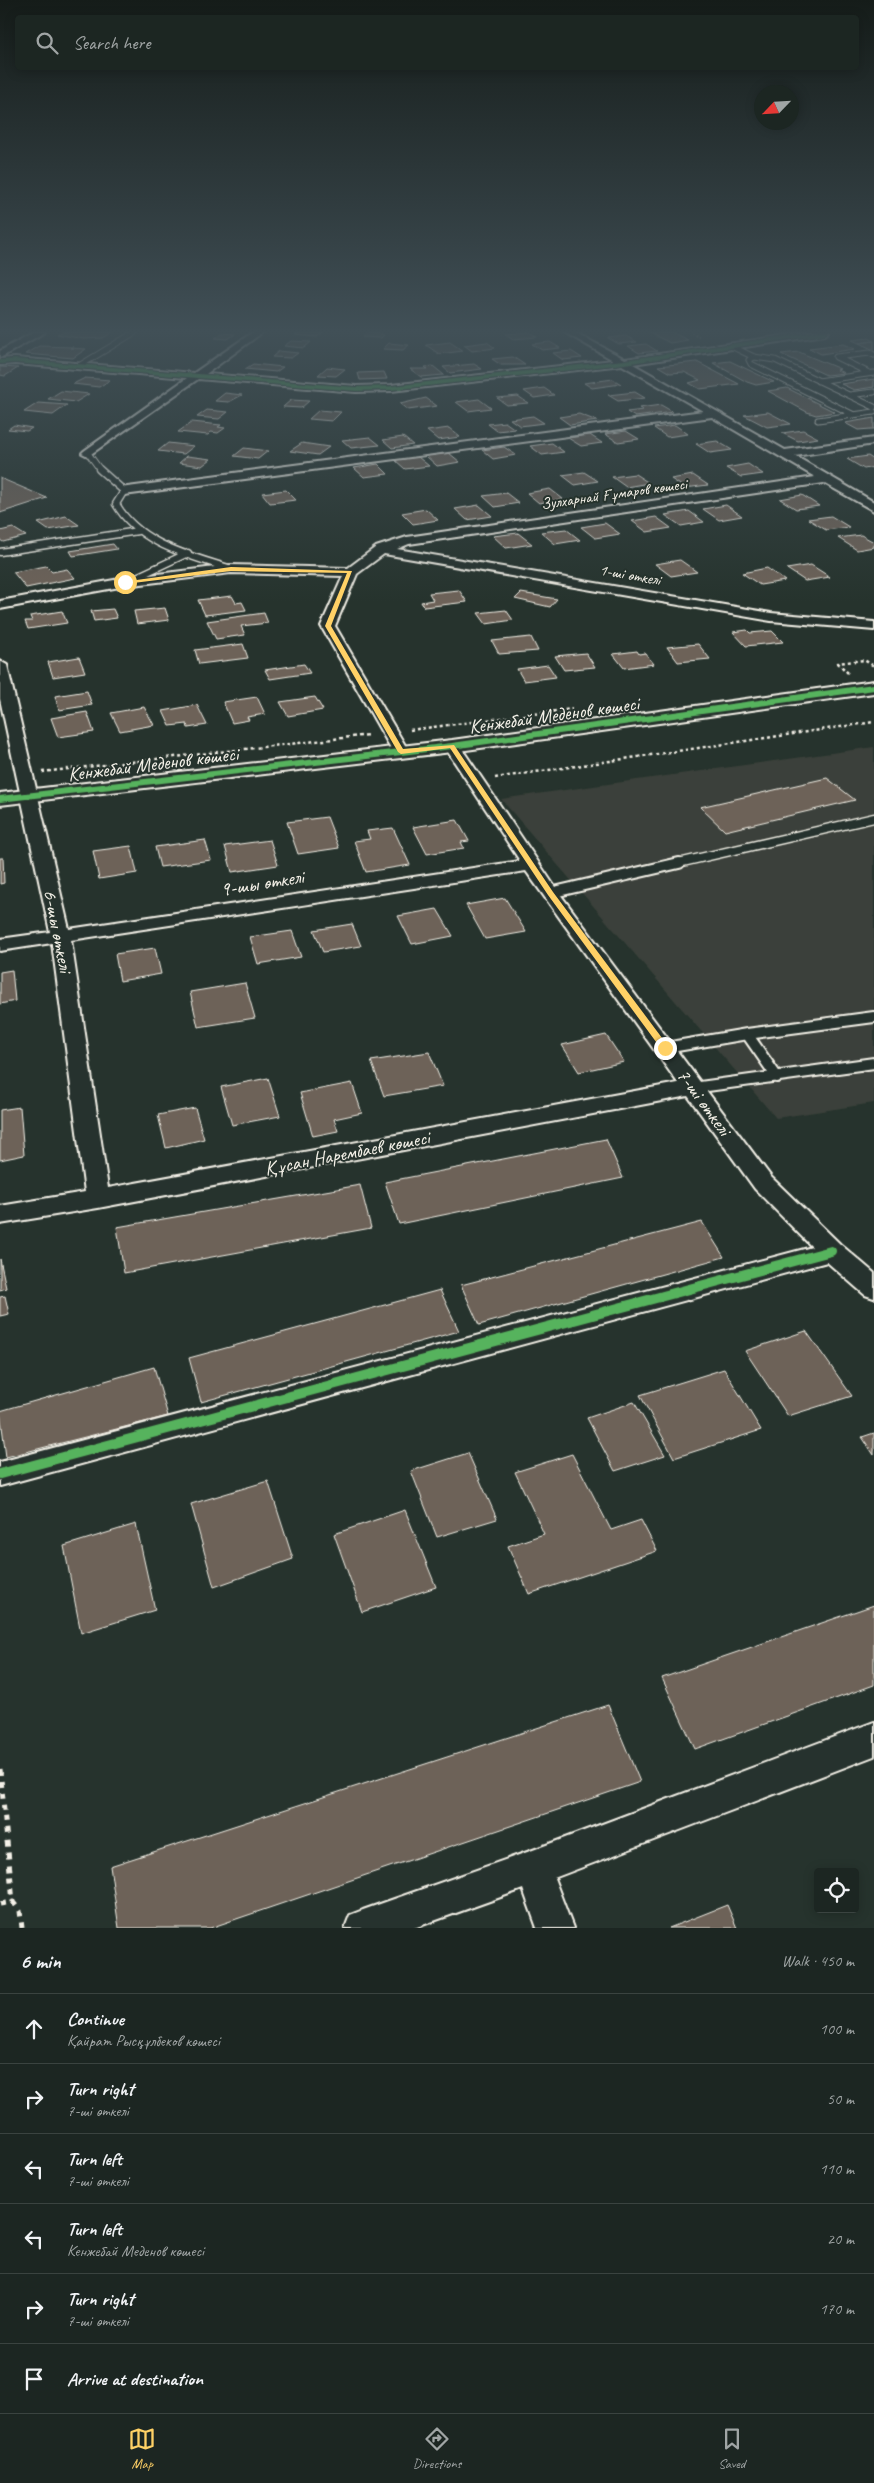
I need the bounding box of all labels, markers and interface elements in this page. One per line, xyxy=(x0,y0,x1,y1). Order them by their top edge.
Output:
search box xyxy=(15,15,859,70)
icon: search xyxy=(33,29,61,57)
text: Search here xyxy=(73,31,150,55)
north arrow xyxy=(754,85,799,130)
street label: Зулхарнай Ғұмаров көшесі xyxy=(540,474,690,514)
street label: 1-ші өткелі xyxy=(598,560,664,591)
route start xyxy=(114,571,137,594)
street label: Кенжебай Меденов көшесі xyxy=(467,690,643,739)
street label: Кенжебай Меденов көшесі xyxy=(66,741,242,787)
street label: 9-шы өткелі xyxy=(219,864,308,902)
street label: 6-шы өткелі xyxy=(38,887,79,977)
route end xyxy=(654,1037,677,1060)
street label: 7-ші өткелі xyxy=(671,1063,738,1142)
street label: Құсан Нарембаев көшесі xyxy=(262,1124,434,1181)
map controls xyxy=(814,1868,859,1913)
button: locate xyxy=(814,1868,859,1913)
text: 6 min xyxy=(20,1948,61,1974)
text: Walk · 450 m xyxy=(782,1951,854,1971)
text: Continue xyxy=(67,2007,124,2031)
icon: ahead xyxy=(20,2015,48,2043)
text: 100 m xyxy=(820,2019,854,2039)
text: Қайрат Рысқұлбеков көшесі xyxy=(67,2031,220,2051)
text: Turn right xyxy=(67,2077,134,2101)
icon: right xyxy=(20,2085,48,2113)
text: 50 m xyxy=(827,2089,854,2109)
text: 7-ші өткелі xyxy=(67,2101,129,2121)
text: Turn left xyxy=(67,2147,122,2171)
icon: left xyxy=(20,2155,48,2183)
text: 110 m xyxy=(820,2159,854,2179)
text: 7-ші өткелі xyxy=(67,2171,129,2191)
text: Turn left xyxy=(67,2217,122,2241)
icon: left xyxy=(20,2225,48,2253)
text: 20 m xyxy=(827,2229,854,2249)
text: Кенжебай Меденов көшесі xyxy=(67,2241,204,2261)
text: Turn right xyxy=(67,2287,134,2311)
icon: right xyxy=(20,2295,48,2323)
text: 170 m xyxy=(820,2299,854,2319)
text: 7-ші өткелі xyxy=(67,2311,129,2331)
icon: arrive xyxy=(20,2365,48,2393)
text: Arrive at destination xyxy=(67,2367,203,2391)
tab: Map xyxy=(128,2425,156,2472)
tab: Directions xyxy=(413,2425,461,2472)
tab: Saved xyxy=(718,2425,746,2472)

